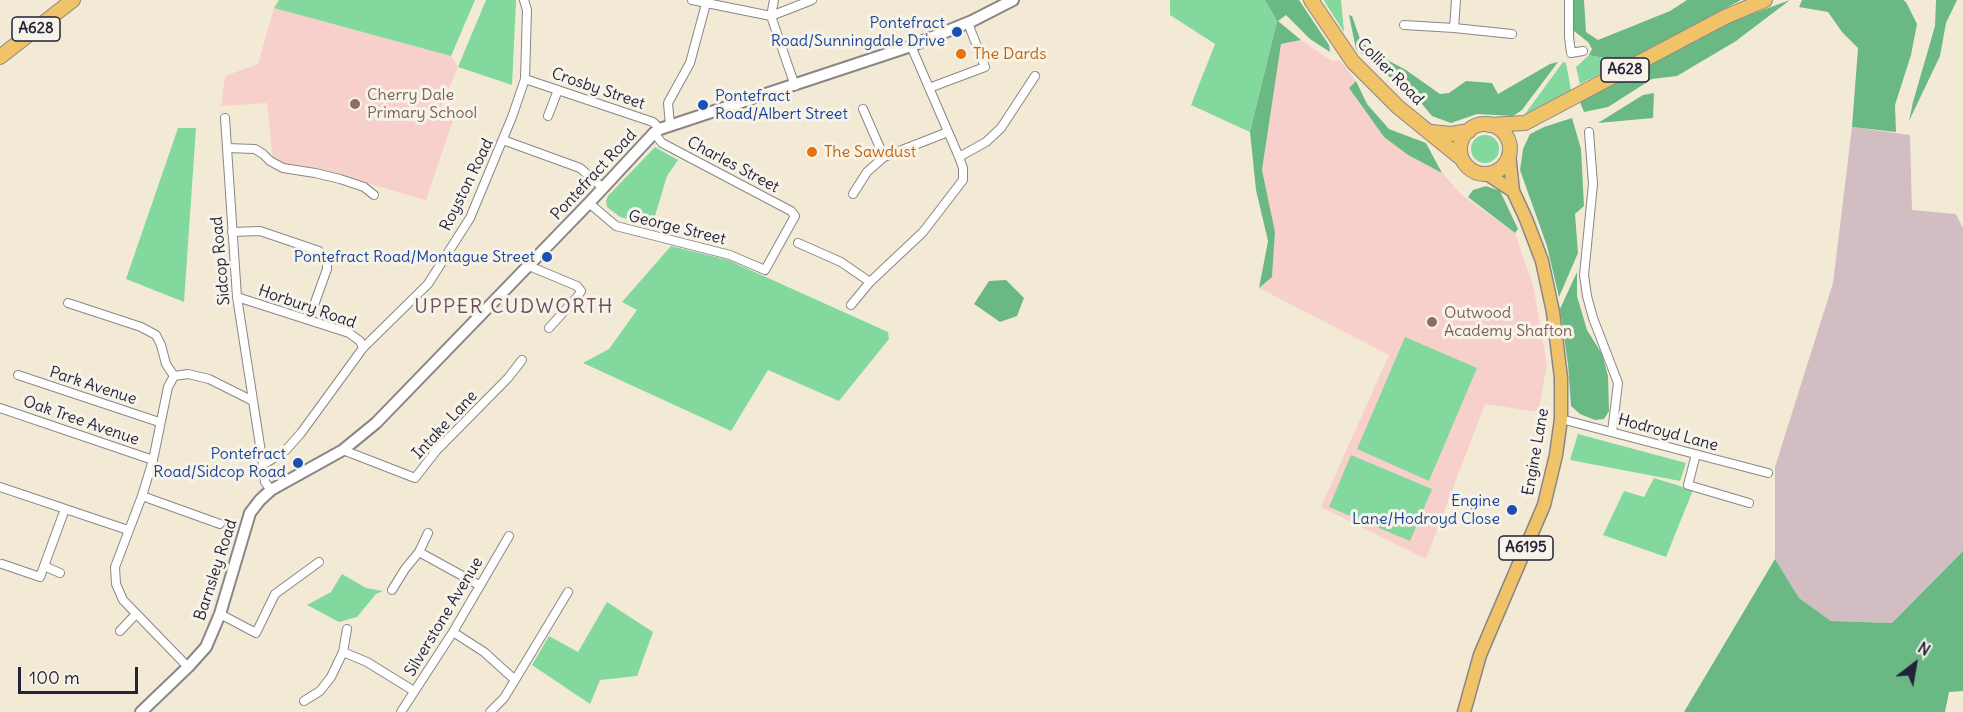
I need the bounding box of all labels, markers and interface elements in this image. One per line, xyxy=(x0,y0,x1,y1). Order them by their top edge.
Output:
place label: Pontefract Road/Sunningdale Drive xyxy=(771,13,945,51)
road number: A628 xyxy=(12,17,60,41)
marker: Pontefract Road/Sunningdale Drive xyxy=(950,25,964,39)
street label: Collier Road xyxy=(1353,35,1427,109)
place label: The Dards xyxy=(973,44,1047,64)
marker: The Dards xyxy=(954,47,968,61)
road number: A628 xyxy=(1601,58,1649,82)
street label: Crosby Street xyxy=(549,64,647,114)
place label: Cherry Dale Primary School xyxy=(367,85,477,123)
place label: Pontefract Road/Albert Street xyxy=(715,86,848,124)
marker: Cherry Dale Primary School xyxy=(348,97,362,111)
marker: Pontefract Road/Albert Street xyxy=(696,98,710,112)
street label: Pontefract Road xyxy=(547,126,641,224)
street label: Charles Street xyxy=(684,133,782,197)
street label: Royston Road xyxy=(436,136,498,234)
place label: The Sawdust xyxy=(824,142,916,162)
marker: The Sawdust xyxy=(805,145,819,159)
street label: George Street xyxy=(626,207,728,249)
street label: Sidcop Road xyxy=(208,216,234,306)
place label: Pontefract Road/Montague Street xyxy=(294,247,535,267)
marker: Pontefract Road/Montague Street xyxy=(540,250,554,264)
street label: Horbury Road xyxy=(256,281,358,333)
district label: UPPER CUDWORTH xyxy=(414,295,614,319)
place label: Outwood Academy Shafton xyxy=(1444,303,1572,341)
marker: Outwood Academy Shafton xyxy=(1425,315,1439,329)
street label: Park Avenue xyxy=(47,363,139,409)
street label: Intake Lane xyxy=(408,387,482,463)
street label: Oak Tree Avenue xyxy=(20,392,142,450)
street label: Engine Lane xyxy=(1519,407,1553,497)
street label: Hodroyd Lane xyxy=(1616,410,1720,456)
place label: Pontefract Road/Sidcop Road xyxy=(153,444,286,482)
marker: Pontefract Road/Sidcop Road xyxy=(291,456,305,470)
place label: Engine Lane/Hodroyd Close xyxy=(1352,491,1500,529)
marker: Engine Lane/Hodroyd Close xyxy=(1505,503,1519,517)
street label: Barnsley Road xyxy=(191,517,241,623)
road number: A6195 xyxy=(1499,536,1553,560)
street label: Silverstone Avenue xyxy=(401,554,487,680)
north arrow xyxy=(1885,634,1945,694)
text: N xyxy=(1914,637,1934,660)
scale bar xyxy=(21,655,141,693)
text: 100 m xyxy=(29,666,80,689)

